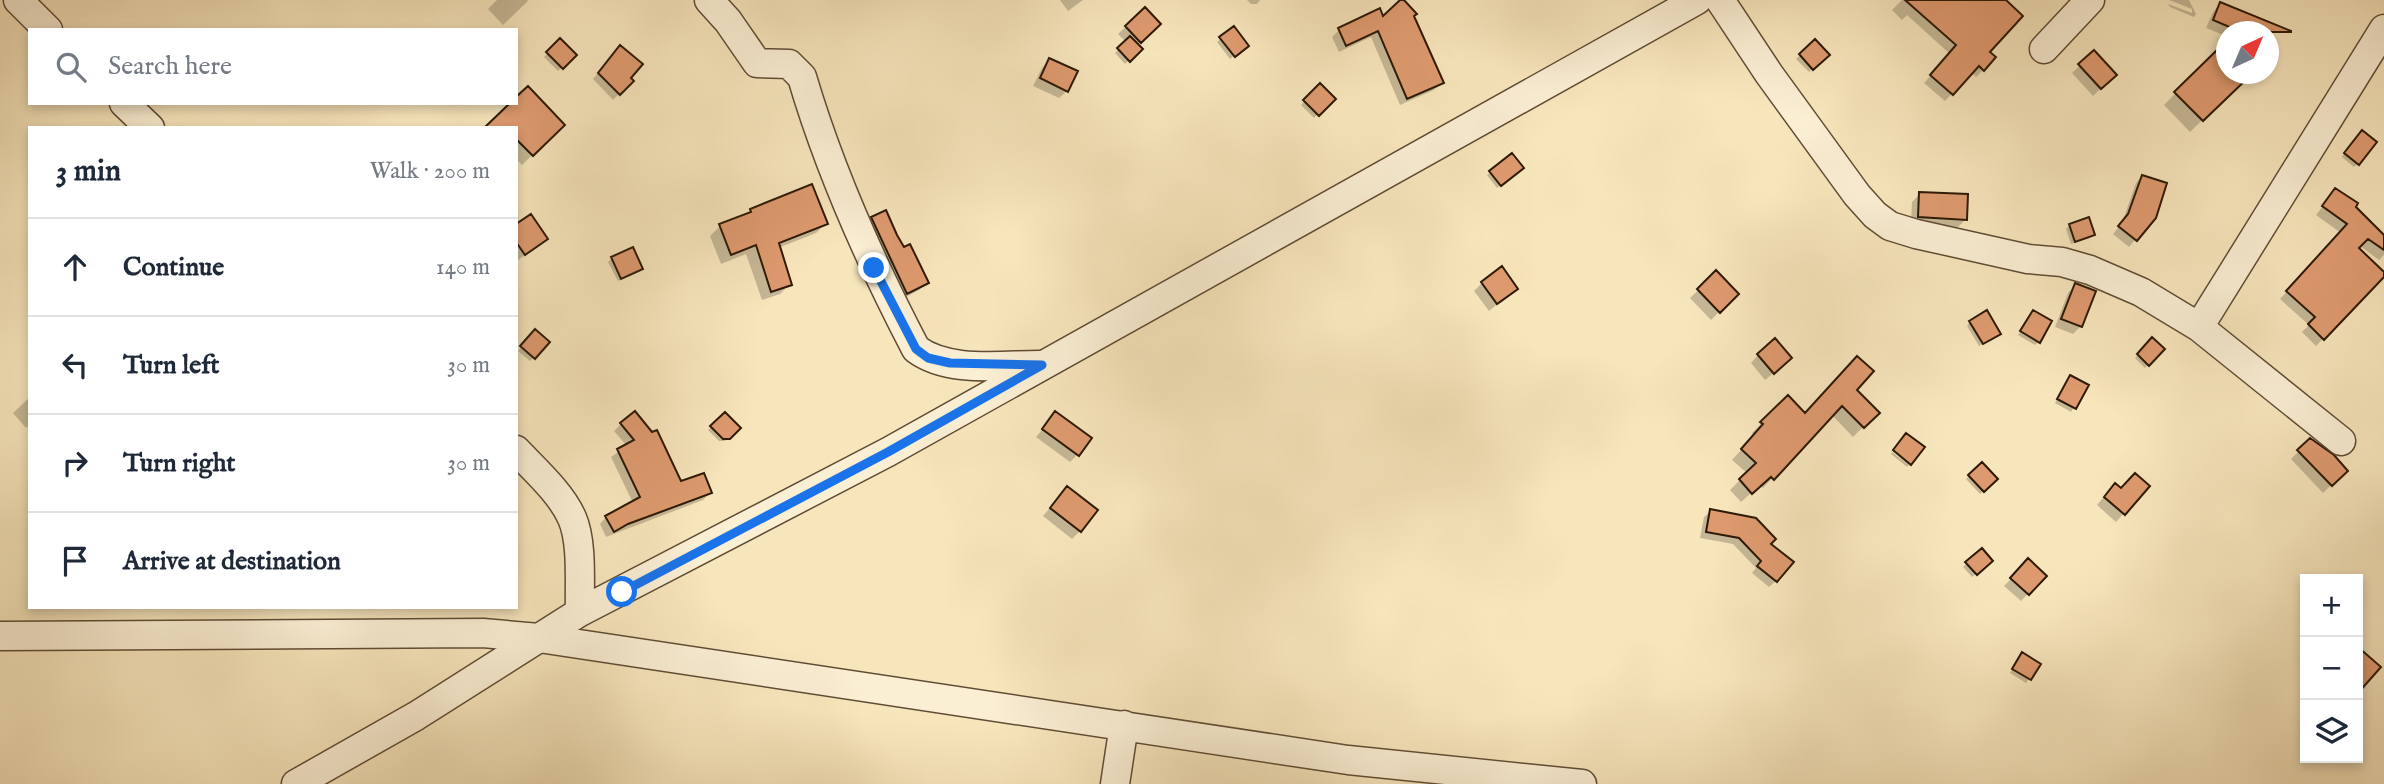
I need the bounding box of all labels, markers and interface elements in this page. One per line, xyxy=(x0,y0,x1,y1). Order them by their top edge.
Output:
north arrow xyxy=(2216,21,2279,84)
search box xyxy=(28,28,518,105)
icon: search xyxy=(52,48,90,86)
text: Search here xyxy=(108,50,232,83)
text: 3 min xyxy=(56,153,121,191)
text: Walk · 200 m xyxy=(370,157,490,186)
icon: ahead xyxy=(56,248,94,286)
text: Continue xyxy=(123,251,224,284)
route end xyxy=(858,252,889,283)
text: 140 m xyxy=(436,253,490,282)
icon: left xyxy=(56,346,94,384)
text: Turn left xyxy=(123,349,220,382)
text: 30 m xyxy=(447,351,490,380)
icon: right xyxy=(56,444,94,482)
text: Turn right xyxy=(123,447,236,480)
text: 30 m xyxy=(447,449,490,478)
icon: arrive xyxy=(56,542,94,580)
text: Arrive at destination xyxy=(123,545,341,578)
map controls xyxy=(2300,574,2363,763)
button: + xyxy=(2300,574,2363,637)
route start xyxy=(606,576,637,607)
button: − xyxy=(2300,637,2363,700)
button: layers xyxy=(2300,700,2363,763)

